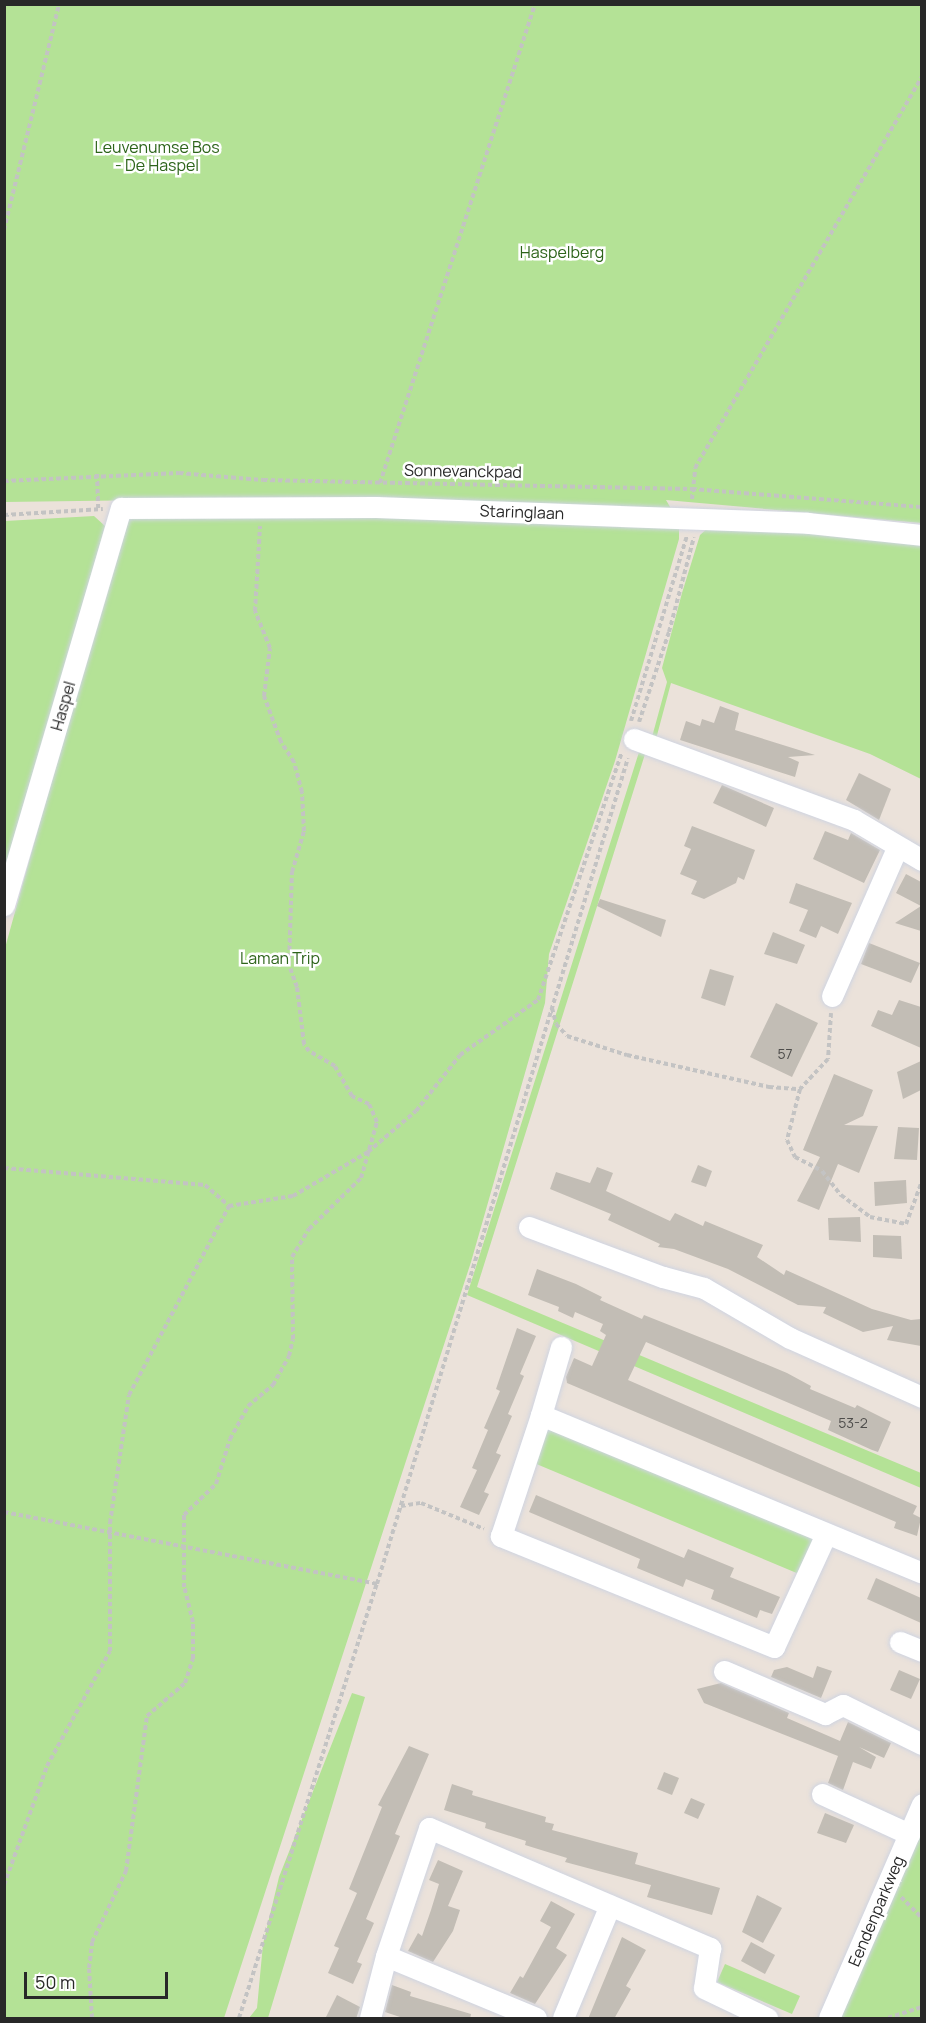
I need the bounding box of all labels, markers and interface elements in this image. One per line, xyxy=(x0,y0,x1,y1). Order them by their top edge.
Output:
park label: Leuvenumse Bos - De Haspel xyxy=(94,137,220,175)
park label: Haspelberg xyxy=(520,242,604,262)
street label: Sonnevanckpad xyxy=(404,460,522,482)
street label: Staringlaan xyxy=(479,501,565,523)
street label: Haspel xyxy=(47,679,79,733)
park label: Laman Trip xyxy=(240,948,320,968)
house number: 57 xyxy=(777,1046,793,1062)
house number: 53-2 xyxy=(838,1415,868,1431)
street label: Eendenparkweg xyxy=(844,1853,908,1969)
scale bar xyxy=(27,1960,171,1998)
text: 50 m xyxy=(35,1970,75,1994)

